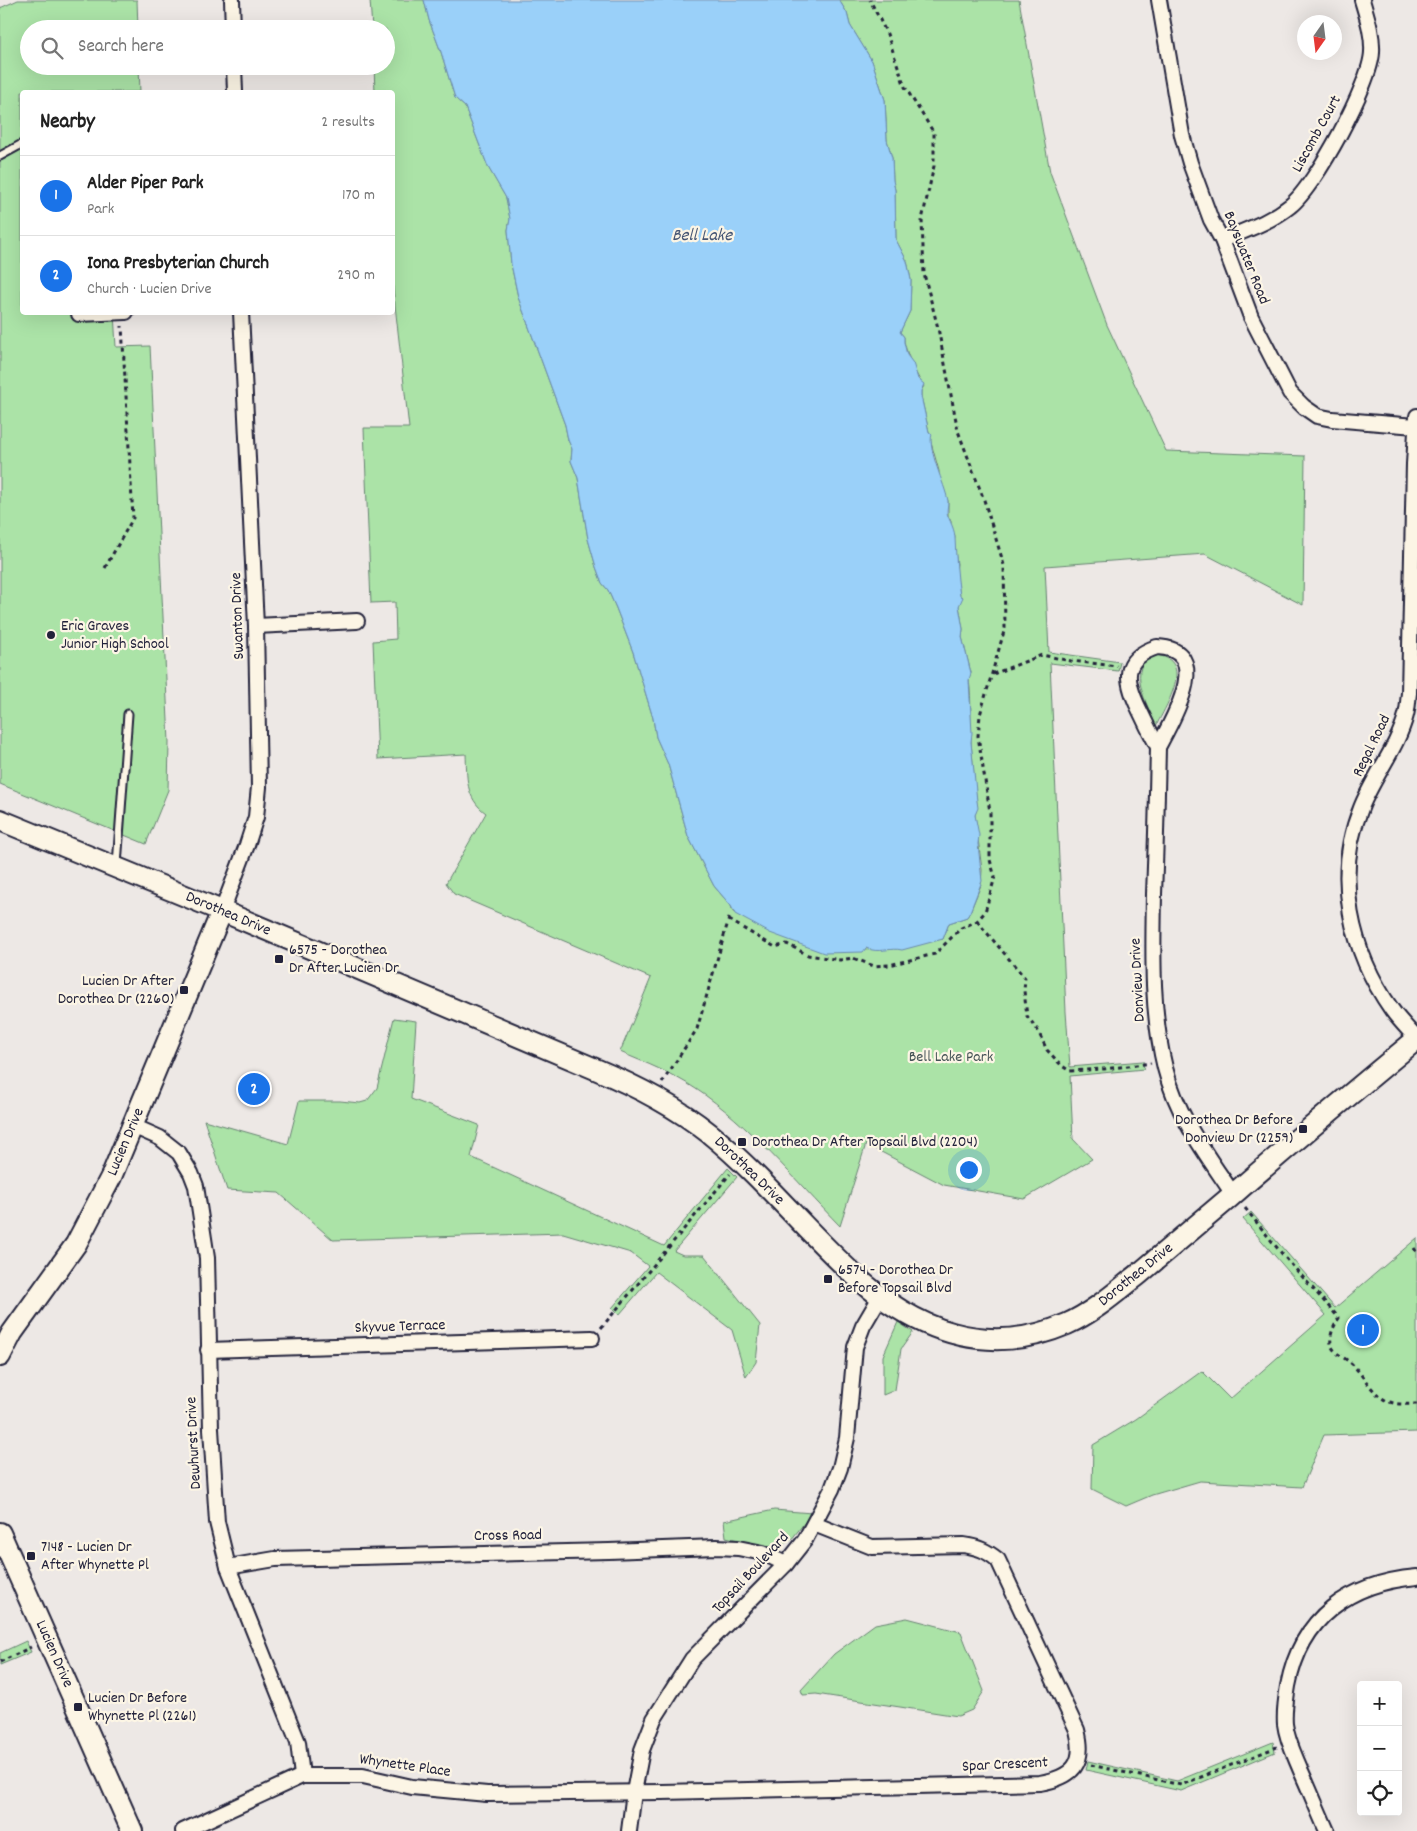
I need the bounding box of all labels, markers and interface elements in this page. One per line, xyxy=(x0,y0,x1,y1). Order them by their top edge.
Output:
north arrow xyxy=(1297,15,1342,60)
search box xyxy=(20,20,395,75)
icon: search xyxy=(38,34,66,62)
text: Search here xyxy=(78,34,164,61)
street label: Liscomb Court xyxy=(1286,91,1348,177)
text: Nearby xyxy=(40,108,95,138)
text: 2 results xyxy=(321,111,375,134)
text: Alder Piper Park xyxy=(87,171,204,198)
text: 1 xyxy=(54,184,58,207)
text: 170 m xyxy=(342,184,375,207)
text: Park xyxy=(87,198,114,221)
street label: Bayswater Road xyxy=(1217,208,1275,308)
water label: Bell Lake xyxy=(672,224,733,249)
text: Iona Presbyterian Church xyxy=(87,251,269,278)
text: 2 xyxy=(53,264,60,287)
text: 290 m xyxy=(337,264,375,287)
text: Church · Lucien Drive xyxy=(87,278,212,301)
street label: Swanton Drive xyxy=(225,572,251,660)
place label: Eric Graves Junior High School xyxy=(61,615,169,656)
marker: Eric Graves Junior High School xyxy=(45,629,57,641)
street label: Regal Road xyxy=(1347,711,1397,781)
street label: Dorothea Drive xyxy=(182,886,274,942)
street label: Donview Drive xyxy=(1124,937,1152,1023)
place label: 6575 - Dorothea Dr After Lucien Dr xyxy=(289,939,399,980)
marker: 6575 - Dorothea Dr After Lucien Dr xyxy=(273,953,285,965)
place label: Lucien Dr After Dorothea Dr (2260) xyxy=(58,970,174,1011)
marker: Lucien Dr After Dorothea Dr (2260) xyxy=(178,984,190,996)
park label: Bell Lake Park xyxy=(909,1046,993,1069)
pin: 2 xyxy=(238,1070,270,1108)
street label: Lucien Drive xyxy=(101,1104,151,1180)
place label: Dorothea Dr Before Donview Dr (2259) xyxy=(1175,1109,1293,1150)
marker: Dorothea Dr Before Donview Dr (2259) xyxy=(1297,1123,1309,1135)
street label: Dorothea Drive xyxy=(708,1131,790,1211)
place label: Dorothea Dr After Topsail Blvd (2204) xyxy=(752,1131,977,1154)
marker: Dorothea Dr After Topsail Blvd (2204) xyxy=(736,1136,748,1148)
your location xyxy=(956,1157,982,1183)
street label: Dorothea Drive xyxy=(1094,1238,1178,1312)
place label: 6574 - Dorothea Dr Before Topsail Blvd xyxy=(838,1259,953,1300)
marker: 6574 - Dorothea Dr Before Topsail Blvd xyxy=(822,1273,834,1285)
pin: 1 xyxy=(1347,1311,1379,1349)
street label: Skyvue Terrace xyxy=(354,1314,446,1340)
street label: Dewhurst Drive xyxy=(180,1396,208,1490)
street label: Cross Road xyxy=(474,1524,542,1548)
street label: Topsail Boulevard xyxy=(707,1527,795,1619)
place label: 7148 - Lucien Dr After Whynette Pl xyxy=(41,1536,149,1577)
marker: 7148 - Lucien Dr After Whynette Pl xyxy=(25,1550,37,1562)
street label: Lucien Drive xyxy=(29,1617,79,1691)
map controls xyxy=(1357,1681,1402,1816)
button: + xyxy=(1357,1681,1402,1726)
place label: Lucien Dr Before Whynette Pl (2261) xyxy=(88,1687,196,1728)
marker: Lucien Dr Before Whynette Pl (2261) xyxy=(72,1701,84,1713)
button: − xyxy=(1357,1726,1402,1771)
street label: Whynette Place xyxy=(358,1748,452,1784)
street label: Spar Crescent xyxy=(961,1751,1049,1779)
button: locate xyxy=(1357,1771,1402,1816)

